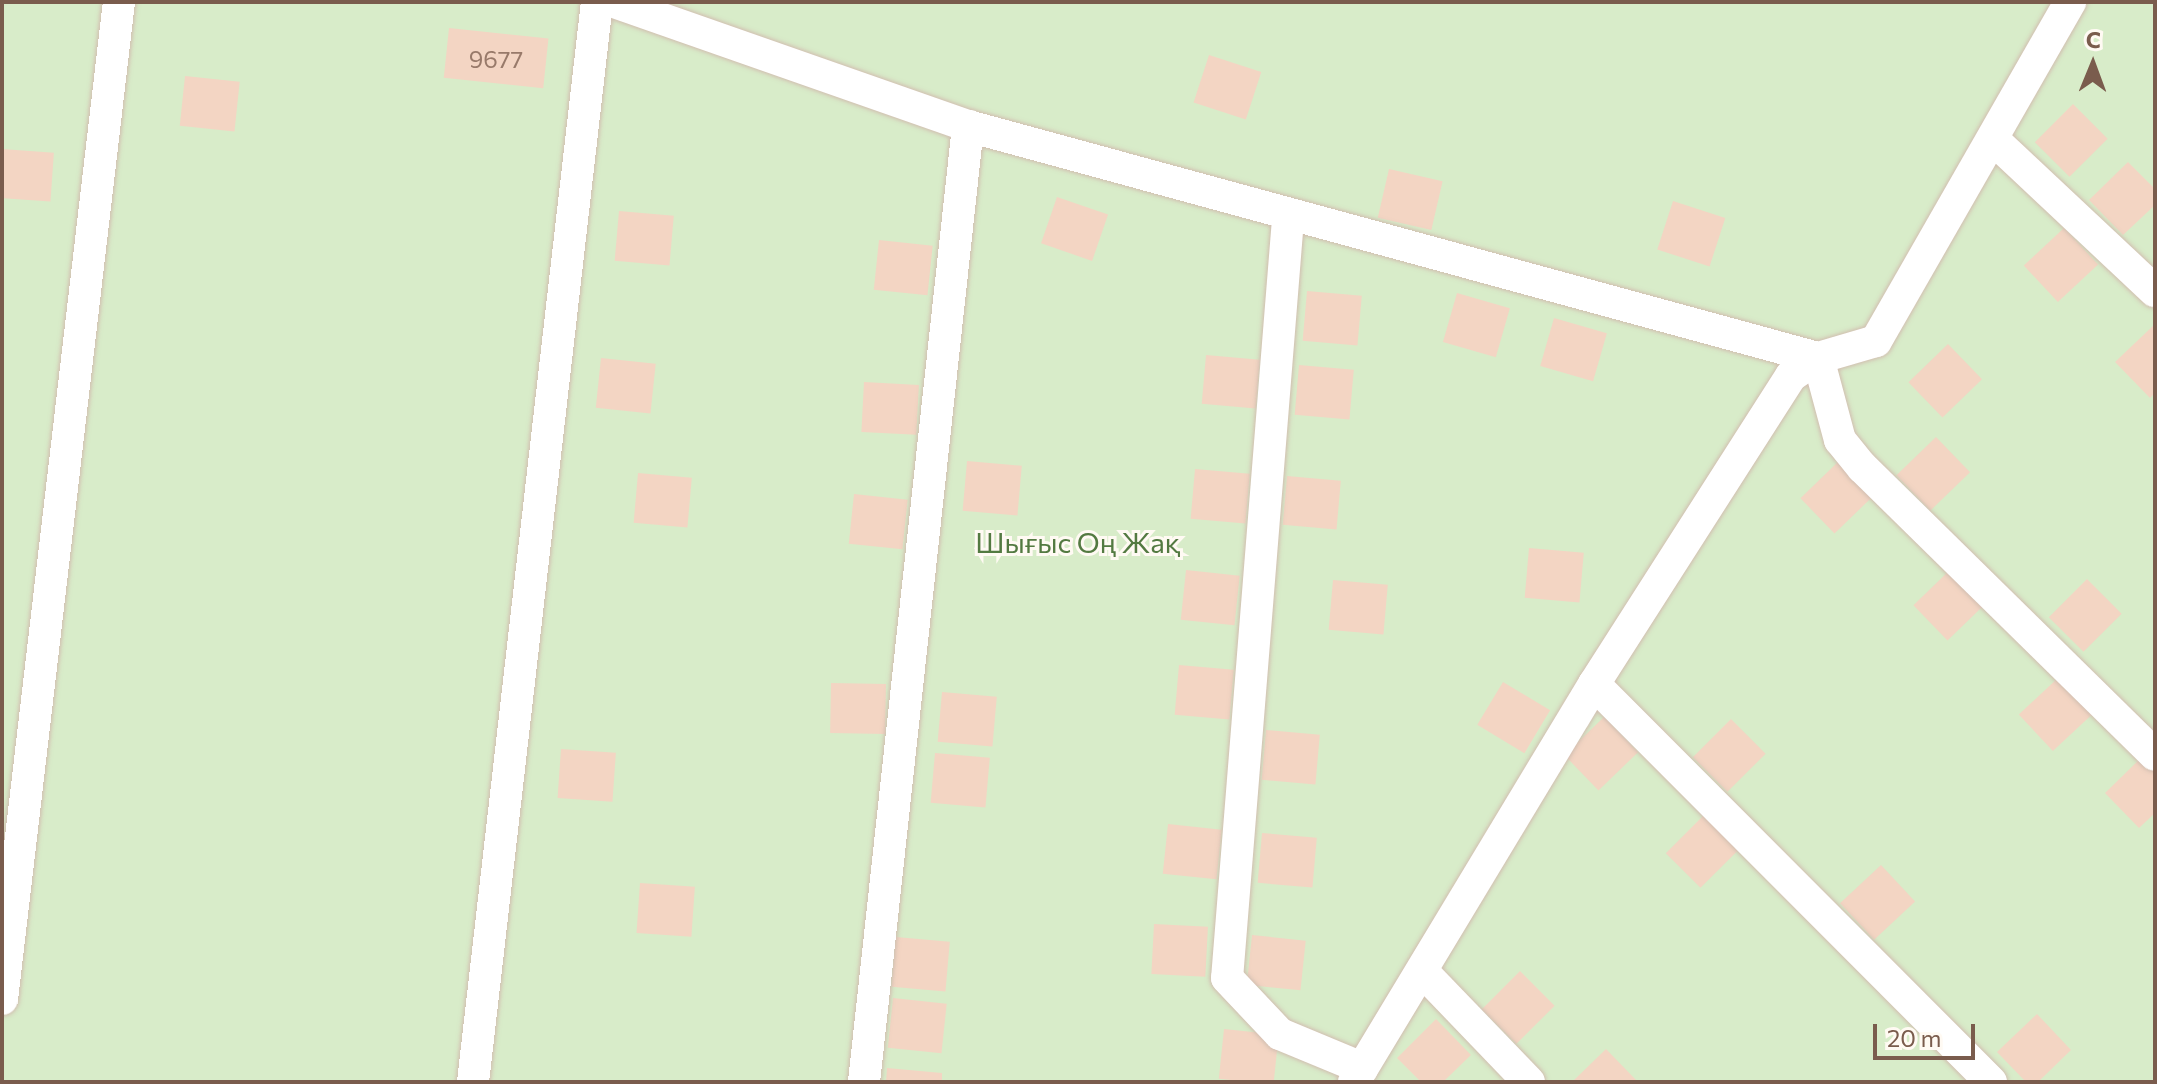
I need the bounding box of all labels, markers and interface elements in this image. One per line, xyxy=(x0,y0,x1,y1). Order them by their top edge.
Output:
north arrow xyxy=(2053,24,2133,104)
text: С xyxy=(2086,26,2101,53)
house number: 9677 xyxy=(469,45,523,73)
park label: Шығыс Оң Жақ xyxy=(975,525,1181,559)
scale bar xyxy=(1877,1008,1979,1058)
text: 20 m xyxy=(1887,1023,1941,1052)

